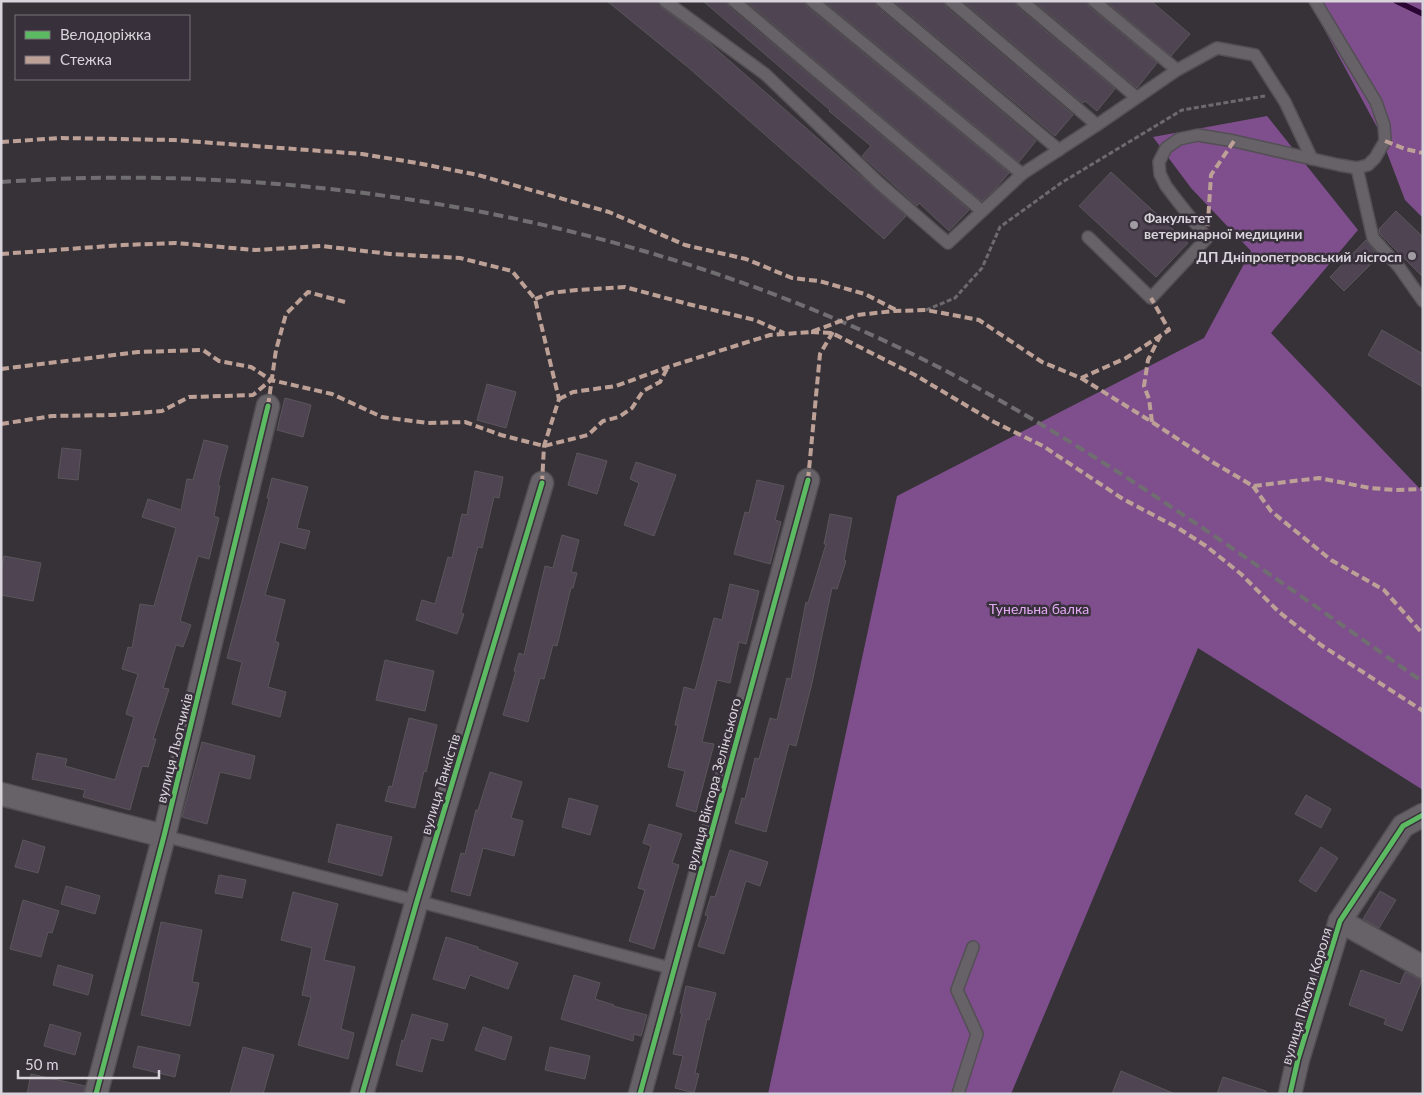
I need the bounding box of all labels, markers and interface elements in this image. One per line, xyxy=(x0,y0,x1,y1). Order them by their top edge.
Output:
legend xyxy=(15,15,190,80)
text: Велодоріжка xyxy=(60,25,151,43)
text: Стежка xyxy=(60,50,112,68)
place label: Факультет ветеринарної медицини xyxy=(1144,209,1303,242)
marker: Факультет ветеринарної медицини xyxy=(1128,219,1140,231)
place label: ДП Дніпропетровський лісгосп xyxy=(1197,248,1402,265)
marker: ДП Дніпропетровський лісгосп xyxy=(1406,250,1418,262)
park label: Тунельна балка xyxy=(989,600,1089,617)
street label: вулиця Льотчиків xyxy=(152,691,196,805)
street label: вулиця Віктора Зелінського xyxy=(682,696,744,872)
street label: вулиця Танкістів xyxy=(417,731,463,837)
street label: вулиця Піхоти Короля xyxy=(1277,925,1335,1067)
scale bar xyxy=(18,1048,159,1080)
text: 50 m xyxy=(25,1055,59,1073)

